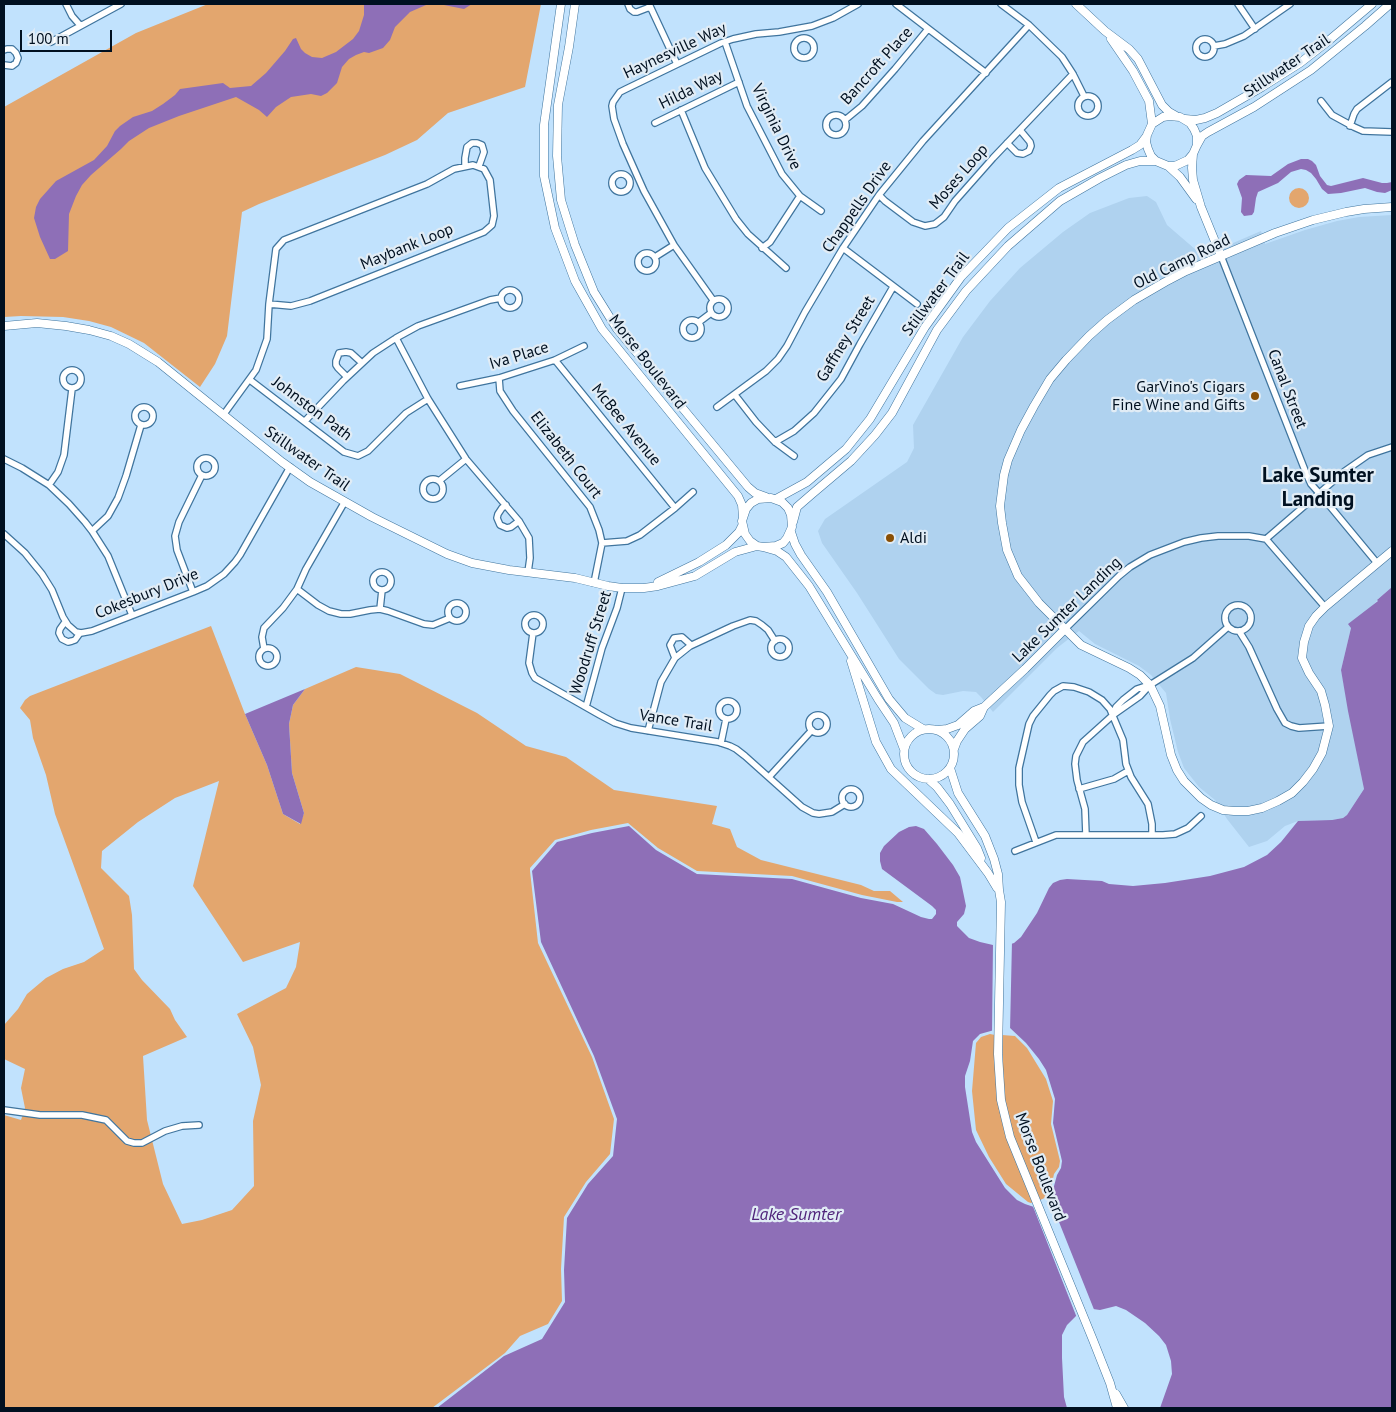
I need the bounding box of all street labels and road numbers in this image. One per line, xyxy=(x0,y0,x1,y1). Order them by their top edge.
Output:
street label: Haynesville Way xyxy=(620,19,730,83)
street label: Bancroft Place xyxy=(837,23,917,109)
street label: Stillwater Trail xyxy=(1240,30,1334,102)
street label: Hilda Way xyxy=(656,66,726,114)
street label: Virginia Drive xyxy=(747,81,805,173)
street label: Moses Loop xyxy=(925,140,993,214)
street label: Chappells Drive xyxy=(818,157,896,257)
street label: Maybank Loop xyxy=(358,220,456,274)
street label: Old Camp Road xyxy=(1131,230,1233,294)
street label: Stillwater Trail xyxy=(898,248,974,340)
street label: Gaffney Street xyxy=(813,292,879,386)
street label: Morse Boulevard xyxy=(604,311,690,413)
street label: Iva Place xyxy=(487,338,551,374)
street label: Canal Street xyxy=(1263,347,1311,431)
street label: Johnston Path xyxy=(268,373,356,445)
street label: McBee Avenue xyxy=(587,380,665,470)
street label: Elizabeth Court xyxy=(526,408,606,502)
street label: Stillwater Trail xyxy=(261,422,353,496)
street label: Lake Sumter Landing xyxy=(1009,553,1125,667)
street label: Cokesbury Drive xyxy=(93,565,201,623)
street label: Woodruff Street xyxy=(566,589,616,697)
street label: Vance Trail xyxy=(638,706,714,736)
street label: Morse Boulevard xyxy=(1011,1110,1069,1224)

